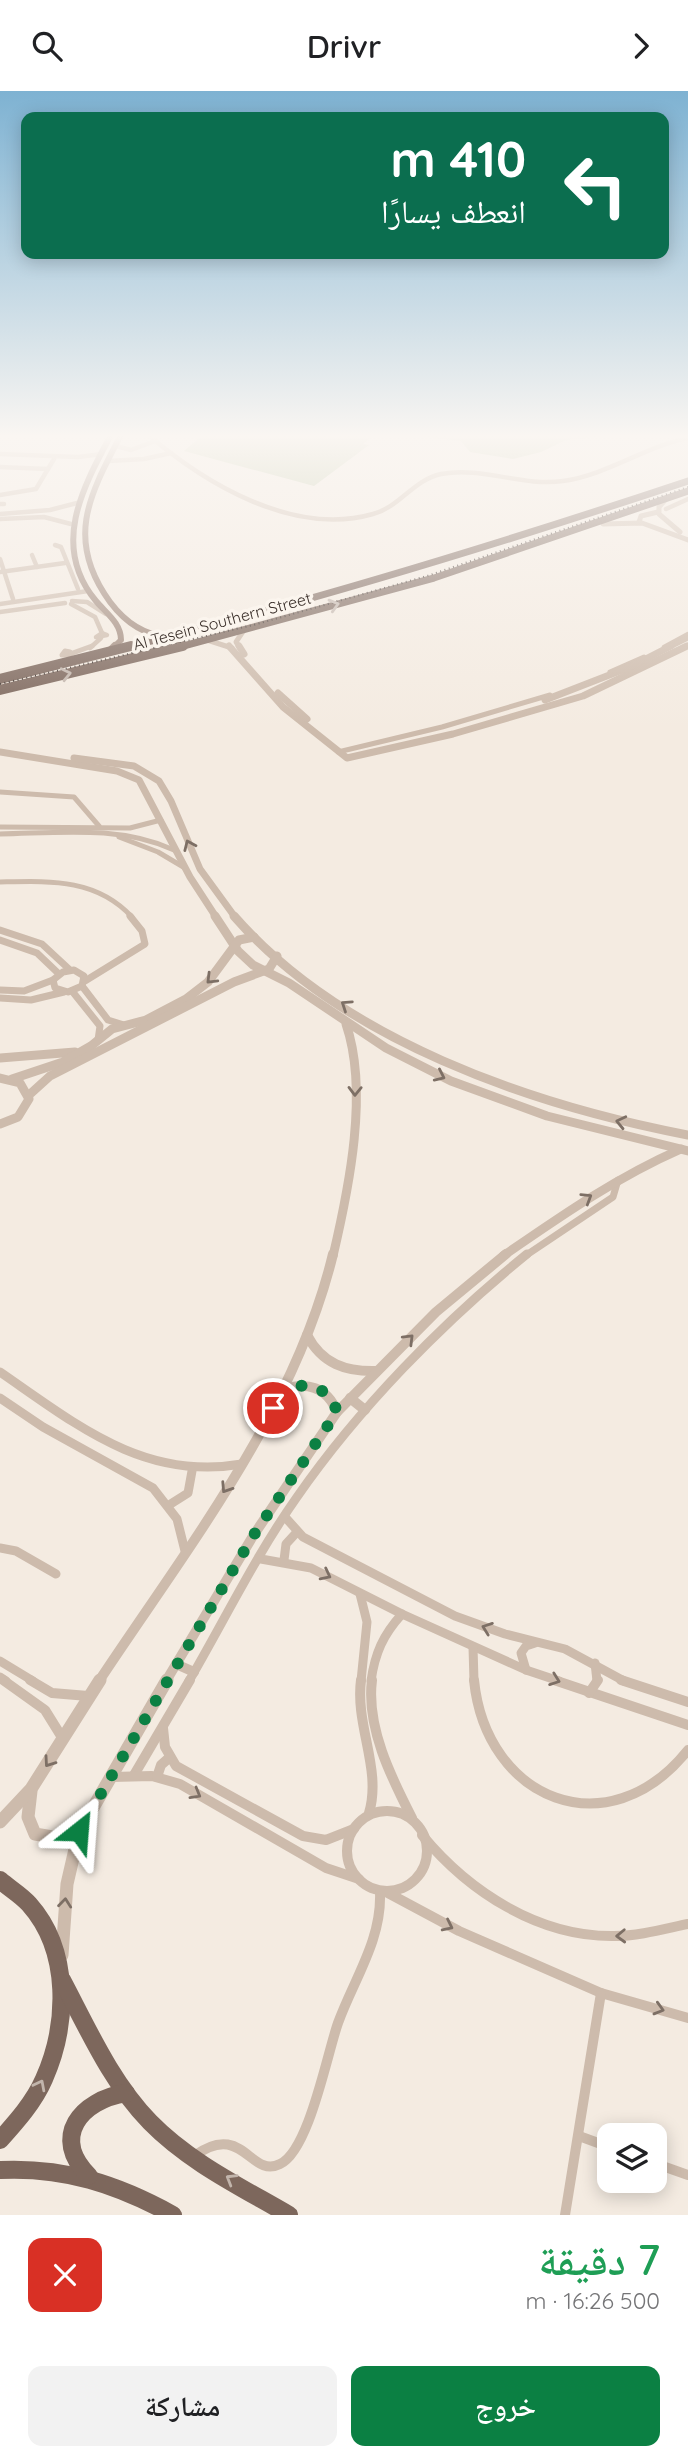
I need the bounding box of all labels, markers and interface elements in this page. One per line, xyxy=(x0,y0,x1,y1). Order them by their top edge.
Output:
text: Drivr xyxy=(307,26,381,66)
icon: search xyxy=(28,27,66,65)
icon: forward xyxy=(622,27,660,65)
text: 410 m xyxy=(391,128,526,189)
icon: left xyxy=(550,140,641,231)
text: انعطف يسارًا xyxy=(381,191,526,231)
street label: Al Tesein Southern Street xyxy=(131,588,313,654)
one-way arrow xyxy=(328,599,340,614)
one-way arrow xyxy=(60,668,72,682)
one-way arrow xyxy=(183,840,197,853)
one-way arrow xyxy=(206,971,219,984)
one-way arrow xyxy=(340,1001,353,1014)
one-way arrow xyxy=(433,1067,446,1081)
one-way arrow xyxy=(347,1086,363,1097)
one-way arrow xyxy=(615,1115,627,1130)
one-way arrow xyxy=(579,1194,592,1207)
one-way arrow xyxy=(401,1334,414,1347)
pin xyxy=(243,1378,303,1438)
icon: arrive xyxy=(254,1389,292,1427)
one-way arrow xyxy=(221,1480,234,1493)
one-way arrow xyxy=(319,1567,331,1580)
one-way arrow xyxy=(482,1622,494,1636)
one-way arrow xyxy=(548,1672,560,1686)
one-way arrow xyxy=(45,1754,57,1767)
one-way arrow xyxy=(189,1786,202,1799)
position arrow xyxy=(42,1794,116,1868)
one-way arrow xyxy=(58,1897,73,1909)
one-way arrow xyxy=(441,1918,453,1932)
one-way arrow xyxy=(615,1928,626,1943)
one-way arrow xyxy=(653,2001,665,2016)
one-way arrow xyxy=(31,2080,45,2092)
map controls xyxy=(597,2123,667,2193)
button: layers xyxy=(597,2123,667,2193)
one-way arrow xyxy=(226,2175,239,2188)
text: 7 دقيقة xyxy=(538,2233,660,2286)
button: close xyxy=(28,2238,102,2312)
text: 500 m · 16:26 xyxy=(525,2286,660,2315)
button: مشاركة xyxy=(28,2366,337,2446)
button: خروج xyxy=(351,2366,660,2446)

